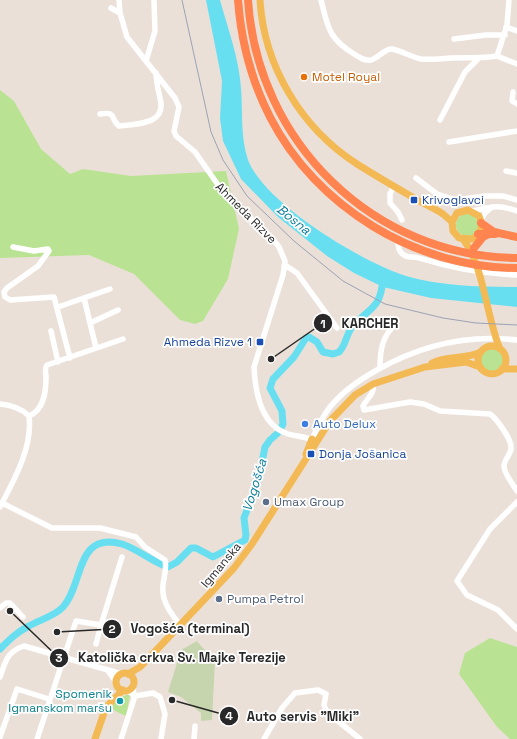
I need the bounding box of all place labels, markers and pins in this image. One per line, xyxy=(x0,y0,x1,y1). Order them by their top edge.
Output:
place label: Motel Royal xyxy=(312,69,380,85)
marker: Motel Royal xyxy=(299,72,309,82)
place label: Krivoglavci xyxy=(422,192,484,208)
marker: Krivoglavci xyxy=(409,195,419,205)
callout: KARCHER xyxy=(313,311,406,336)
place label: Ahmeda Rizve 1 xyxy=(164,334,252,350)
marker: Ahmeda Rizve 1 xyxy=(255,337,265,347)
place label: Auto Delux xyxy=(313,416,376,432)
marker: Auto Delux xyxy=(300,419,310,429)
place label: Donja Jošanica xyxy=(319,446,407,462)
marker: Donja Jošanica xyxy=(306,449,316,459)
place label: Umax Group xyxy=(274,494,344,510)
marker: Umax Group xyxy=(261,497,271,507)
place label: Pumpa Petrol xyxy=(227,591,304,607)
marker: Pumpa Petrol xyxy=(214,594,224,604)
callout: Vogošća (terminal) xyxy=(102,616,257,641)
callout: Katolička crkva Sv. Majke Terezije xyxy=(49,645,294,670)
place label: Spomenik Igmanskom maršu xyxy=(8,686,113,716)
marker: Spomenik Igmanskom maršu xyxy=(115,696,125,706)
callout: Auto servis "Miki" xyxy=(219,703,368,728)

